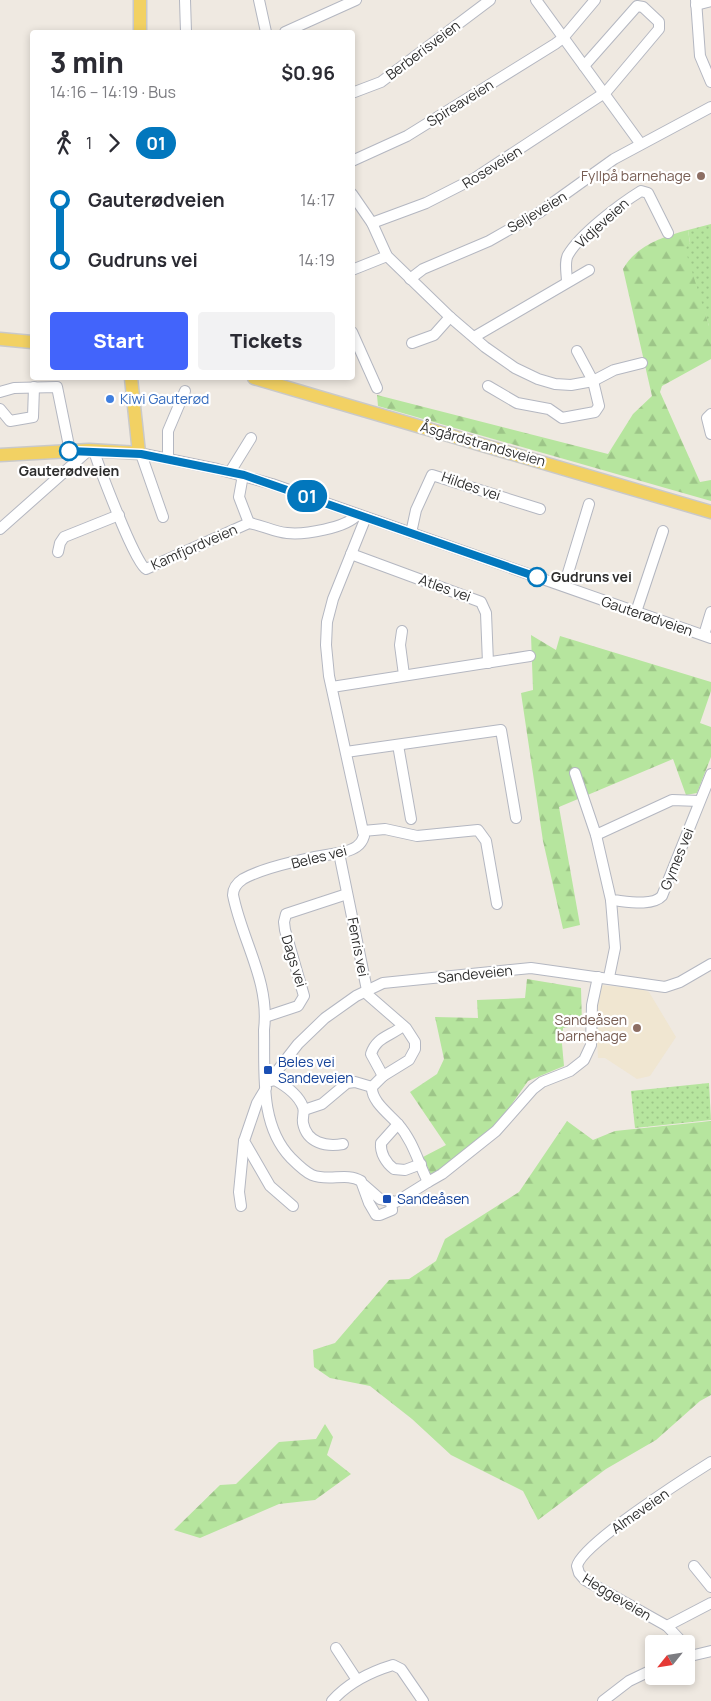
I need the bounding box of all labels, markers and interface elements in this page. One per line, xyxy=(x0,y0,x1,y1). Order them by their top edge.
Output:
street label: Berberisveien xyxy=(382,15,464,84)
text: 3 min xyxy=(50,43,124,81)
text: $0.96 xyxy=(281,60,335,86)
street label: Spireaveien xyxy=(423,75,497,131)
text: 14:16 – 14:19 · Bus xyxy=(50,81,176,103)
icon: walk xyxy=(50,129,78,157)
icon: forward xyxy=(100,129,128,157)
text: 01 xyxy=(146,131,166,155)
text: 1 xyxy=(86,132,92,154)
street label: Roseveien xyxy=(458,141,525,192)
place label: Fyllpå barnehage xyxy=(581,166,691,185)
marker: Fyllpå barnehage xyxy=(695,170,707,182)
street label: Seljeveien xyxy=(504,186,570,237)
text: Gauterødveien xyxy=(88,187,225,213)
text: 14:17 xyxy=(300,189,335,211)
street label: Vidjeveien xyxy=(571,194,632,252)
text: Gudruns vei xyxy=(88,247,198,273)
text: 14:19 xyxy=(298,249,335,271)
button: Start xyxy=(50,312,188,370)
button: Tickets xyxy=(198,312,335,370)
place label: Kiwi Gauterød xyxy=(120,389,209,408)
marker: Kiwi Gauterød xyxy=(104,393,116,405)
street label: Åsgårdstrandsveien xyxy=(418,417,548,470)
marker: Gauterødveien xyxy=(59,441,79,461)
place label: Gauterødveien xyxy=(19,461,119,480)
street label: Hildes vei xyxy=(439,467,503,504)
line badge: 01 xyxy=(284,480,330,512)
text: 01 xyxy=(297,484,317,508)
street label: Kamfjordveien xyxy=(148,519,240,574)
marker: Gudruns vei xyxy=(527,567,547,587)
place label: Gudruns vei xyxy=(551,567,632,586)
street label: Atles vei xyxy=(417,569,474,606)
street label: Gauterødveien xyxy=(599,591,695,640)
street label: Gymes vei xyxy=(655,825,698,893)
street label: Beles vei xyxy=(289,840,349,873)
street label: Fenris vei xyxy=(343,916,374,978)
street label: Dags vei xyxy=(278,932,311,989)
street label: Sandeveien xyxy=(436,960,513,987)
place label: Sandeåsen barnehage xyxy=(555,1010,627,1045)
marker: Sandeåsen barnehage xyxy=(631,1022,643,1034)
place label: Beles vei Sandeveien xyxy=(278,1052,353,1087)
marker: Beles vei Sandeveien xyxy=(262,1064,274,1076)
place label: Sandeåsen xyxy=(397,1189,469,1208)
marker: Sandeåsen xyxy=(381,1193,393,1205)
street label: Almeveien xyxy=(607,1484,672,1537)
street label: Heggeveien xyxy=(579,1569,655,1624)
north arrow xyxy=(645,1635,695,1685)
map controls xyxy=(645,1635,695,1685)

